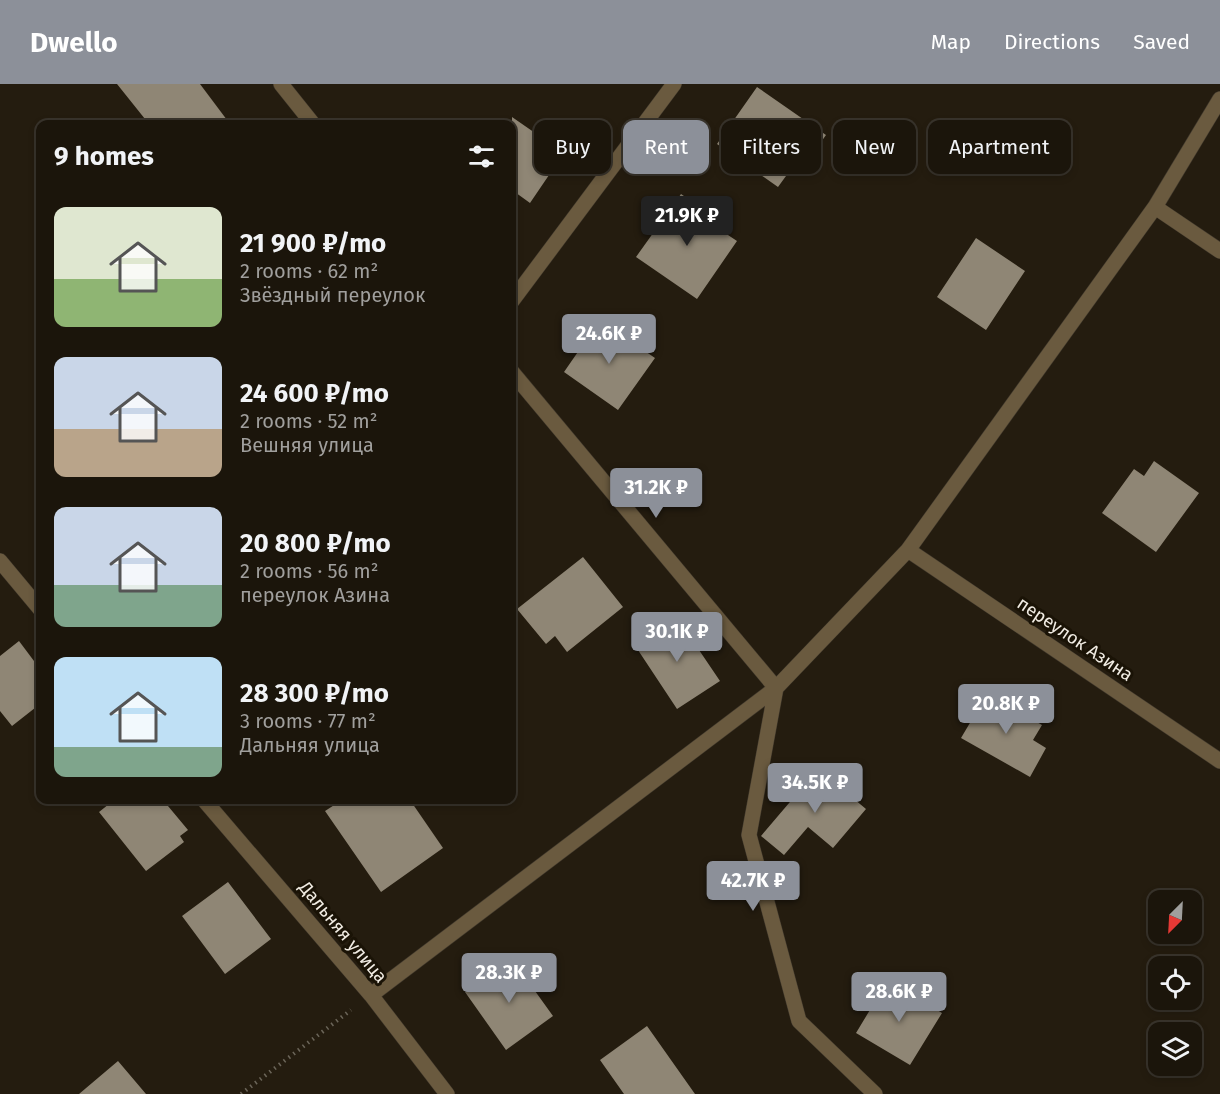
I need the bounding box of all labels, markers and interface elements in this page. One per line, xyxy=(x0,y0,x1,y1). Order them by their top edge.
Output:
text: Dwello xyxy=(30,26,118,59)
text: Map xyxy=(931,29,971,55)
text: Directions xyxy=(1004,29,1100,55)
text: Saved xyxy=(1133,29,1190,55)
chip: Buy xyxy=(534,120,611,174)
chip: Rent xyxy=(623,120,709,174)
chip: Filters xyxy=(721,120,821,174)
chip: New xyxy=(833,120,916,174)
chip: Apartment xyxy=(928,120,1071,174)
icon: filters xyxy=(465,140,498,173)
text: 9 homes xyxy=(54,141,154,172)
pin: 21.9K ₽ xyxy=(632,196,742,247)
text: 21.9K ₽ xyxy=(655,203,719,227)
text: 21 900 ₽/mo xyxy=(240,228,386,259)
icon: home xyxy=(102,231,174,303)
text: 2 rooms · 62 m² xyxy=(240,259,378,283)
text: Звёздный переулок xyxy=(240,283,425,307)
pin: 24.6K ₽ xyxy=(554,314,664,365)
text: 24.6K ₽ xyxy=(576,321,642,345)
text: 24 600 ₽/mo xyxy=(240,378,389,409)
icon: home xyxy=(102,381,174,453)
text: 2 rooms · 52 m² xyxy=(240,409,378,433)
text: Вешняя улица xyxy=(240,433,374,457)
pin: 31.2K ₽ xyxy=(601,468,711,519)
text: 31.2K ₽ xyxy=(624,475,688,499)
text: 20 800 ₽/mo xyxy=(240,528,391,559)
icon: home xyxy=(102,531,174,603)
text: 2 rooms · 56 m² xyxy=(240,559,379,583)
text: переулок Азина xyxy=(240,583,390,607)
street label: переулок Азина xyxy=(1013,592,1137,686)
pin: 30.1K ₽ xyxy=(622,612,732,663)
text: 30.1K ₽ xyxy=(645,619,709,643)
text: 28 300 ₽/mo xyxy=(240,678,389,709)
icon: home xyxy=(102,681,174,753)
pin: 20.8K ₽ xyxy=(951,684,1061,735)
text: 20.8K ₽ xyxy=(972,691,1040,715)
text: 3 rooms · 77 m² xyxy=(240,709,376,733)
text: Дальняя улица xyxy=(240,733,380,757)
pin: 34.5K ₽ xyxy=(760,763,870,814)
text: 34.5K ₽ xyxy=(782,770,848,794)
pin: 42.7K ₽ xyxy=(698,861,808,912)
text: 42.7K ₽ xyxy=(721,868,785,892)
street label: Дальняя улица xyxy=(293,876,392,987)
north arrow xyxy=(1148,890,1202,944)
map controls xyxy=(1148,890,1202,1076)
pin: 28.3K ₽ xyxy=(454,953,564,1004)
button: locate xyxy=(1148,956,1202,1010)
text: 28.3K ₽ xyxy=(476,960,542,984)
pin: 28.6K ₽ xyxy=(844,972,954,1023)
text: 28.6K ₽ xyxy=(865,979,933,1003)
button: layers xyxy=(1148,1022,1202,1076)

